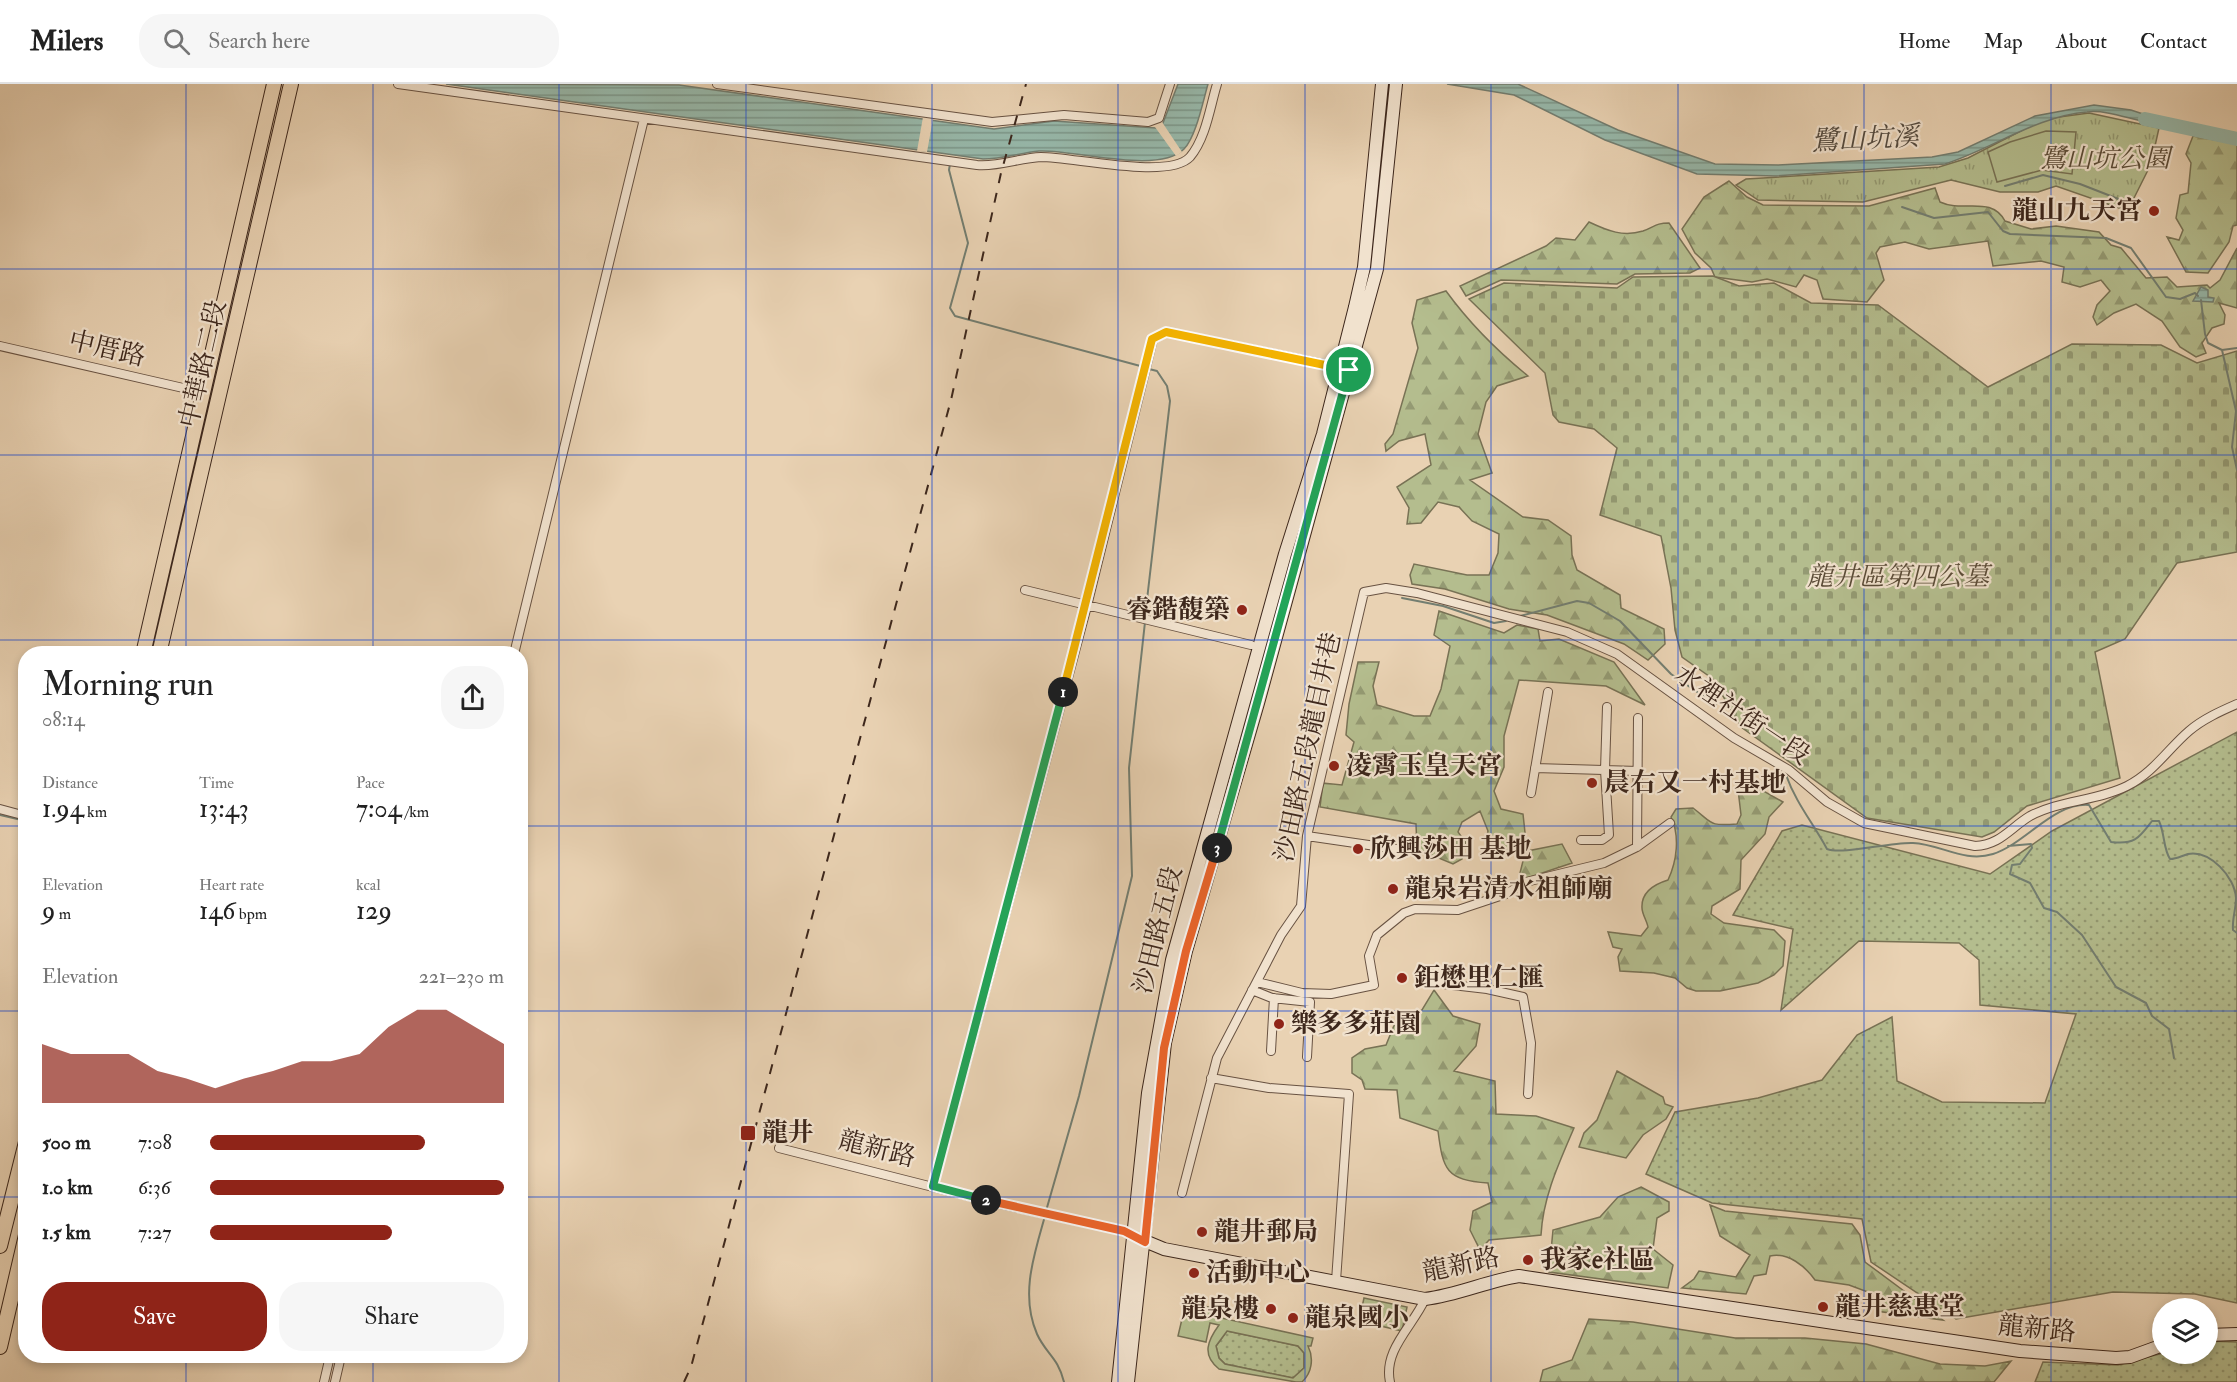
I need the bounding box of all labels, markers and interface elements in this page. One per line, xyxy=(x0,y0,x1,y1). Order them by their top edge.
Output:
search box xyxy=(139,14,559,68)
text: Milers xyxy=(30,24,103,59)
icon: search xyxy=(160,25,193,58)
text: Search here xyxy=(208,27,310,55)
text: Home xyxy=(1898,28,1950,55)
text: Map xyxy=(1983,28,2023,55)
text: About xyxy=(2056,28,2107,55)
text: Contact xyxy=(2140,28,2207,55)
water label: 鷺山坑溪 xyxy=(1810,120,1923,158)
park label: 鷺山坑公園 xyxy=(2040,143,2174,175)
place label: 龍山九天宮 xyxy=(2012,195,2142,227)
marker: 龍山九天宮 xyxy=(2147,204,2161,218)
street label: 中華路二段 xyxy=(173,297,233,431)
street label: 中厝路 xyxy=(65,325,149,373)
pin xyxy=(1323,344,1374,395)
icon: arrive xyxy=(1332,353,1365,386)
park label: 龍井區第四公墓 xyxy=(1807,561,1993,593)
place label: 睿鍇馥築 xyxy=(1126,594,1230,626)
marker: 睿鍇馥築 xyxy=(1235,603,1249,617)
street label: 沙田路五段龍目井巷 xyxy=(1268,629,1348,865)
street label: 水裡社街一段 xyxy=(1668,658,1816,772)
text: Morning run xyxy=(42,664,214,705)
button: share xyxy=(441,666,504,729)
pin: 1 xyxy=(1048,677,1078,707)
text: 1 xyxy=(1060,682,1066,702)
text: 08:14 xyxy=(42,707,85,732)
place label: 凌霄玉皇天宮 xyxy=(1346,750,1502,782)
marker: 凌霄玉皇天宮 xyxy=(1327,759,1341,773)
place label: 晨右又一村基地 xyxy=(1604,767,1786,799)
text: Distance xyxy=(42,773,98,793)
text: Time xyxy=(199,773,234,793)
text: Pace xyxy=(356,773,385,793)
marker: 晨右又一村基地 xyxy=(1585,776,1599,790)
text: 1.94 xyxy=(42,793,84,825)
text: 13:43 xyxy=(199,793,249,825)
text: 7:04 xyxy=(356,793,402,825)
text: km xyxy=(84,802,107,822)
text: /km xyxy=(402,802,429,822)
pin: 3 xyxy=(1202,833,1232,863)
place label: 欣興莎田 基地 xyxy=(1370,833,1531,865)
text: 3 xyxy=(1214,838,1220,858)
marker: 欣興莎田 基地 xyxy=(1351,842,1365,856)
street label: 沙田路五段 xyxy=(1127,863,1189,997)
place label: 龍泉岩清水祖師廟 xyxy=(1405,873,1613,905)
text: Elevation xyxy=(42,875,103,895)
text: Heart rate xyxy=(199,875,264,895)
text: kcal xyxy=(356,875,381,895)
marker: 龍泉岩清水祖師廟 xyxy=(1386,882,1400,896)
text: 9 xyxy=(42,895,55,927)
text: 146 xyxy=(199,895,235,927)
text: 129 xyxy=(356,895,392,927)
text: m xyxy=(55,904,71,924)
text: bpm xyxy=(235,904,267,924)
place label: 鉅懋里仁匯 xyxy=(1414,962,1544,994)
text: Elevation xyxy=(42,964,118,989)
text: 221–230 m xyxy=(419,964,504,989)
marker: 鉅懋里仁匯 xyxy=(1395,971,1409,985)
place label: 樂多多莊園 xyxy=(1291,1008,1421,1040)
marker: 樂多多莊園 xyxy=(1272,1017,1286,1031)
place label: 龍井 xyxy=(762,1117,814,1149)
marker: 龍井 xyxy=(739,1124,757,1142)
street label: 龍新路 xyxy=(835,1124,919,1174)
text: 500 m xyxy=(42,1130,91,1155)
text: 7:08 xyxy=(138,1130,172,1155)
text: 1.0 km xyxy=(42,1175,93,1200)
text: 6:36 xyxy=(138,1175,171,1200)
pin: 2 xyxy=(971,1185,1001,1215)
text: 2 xyxy=(982,1190,990,1210)
place label: 龍井郵局 xyxy=(1214,1216,1318,1248)
text: 1.5 km xyxy=(42,1220,91,1245)
text: 7:27 xyxy=(138,1220,171,1245)
marker: 龍井郵局 xyxy=(1195,1225,1209,1239)
street label: 龍新路 xyxy=(1420,1241,1502,1289)
place label: 我家e社區 xyxy=(1540,1244,1655,1276)
marker: 我家e社區 xyxy=(1521,1253,1535,1267)
place label: 活動中心 xyxy=(1206,1257,1310,1289)
marker: 活動中心 xyxy=(1187,1266,1201,1280)
button: Save xyxy=(42,1282,267,1351)
button: Share xyxy=(279,1282,504,1351)
place label: 龍井慈惠堂 xyxy=(1835,1291,1965,1323)
place label: 龍泉樓 xyxy=(1181,1293,1259,1325)
map controls xyxy=(2152,1298,2218,1364)
button: layers xyxy=(2152,1298,2218,1364)
marker: 龍井慈惠堂 xyxy=(1816,1300,1830,1314)
marker: 龍泉樓 xyxy=(1264,1302,1278,1316)
place label: 龍泉國小 xyxy=(1305,1302,1409,1334)
street label: 龍新路 xyxy=(1997,1309,2077,1349)
marker: 龍泉國小 xyxy=(1286,1311,1300,1325)

